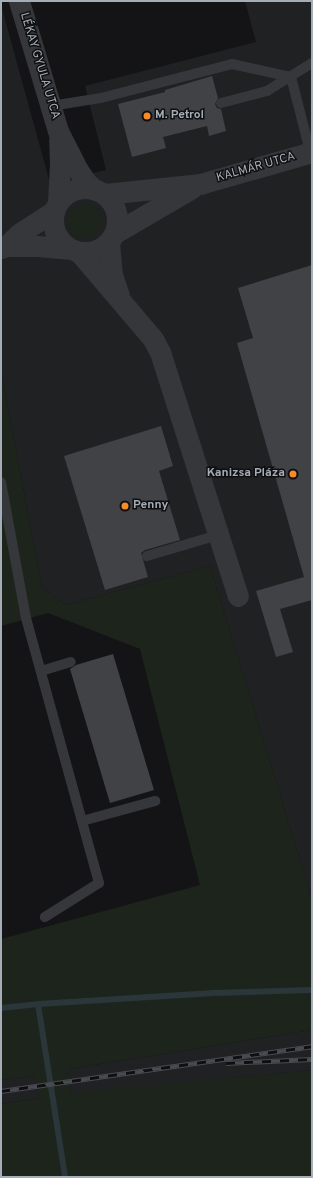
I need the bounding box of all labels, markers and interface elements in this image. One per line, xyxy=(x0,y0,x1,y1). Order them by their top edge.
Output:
street label: LÉKAY GYULA UTCA xyxy=(16,11,62,121)
place label: M. Petrol xyxy=(155,109,204,123)
marker: M. Petrol xyxy=(142,111,152,121)
street label: KALMÁR UTCA xyxy=(215,150,297,186)
place label: Kanizsa Pláza xyxy=(207,467,285,481)
marker: Kanizsa Pláza xyxy=(288,469,298,479)
place label: Penny xyxy=(133,499,168,513)
marker: Penny xyxy=(120,501,130,511)

